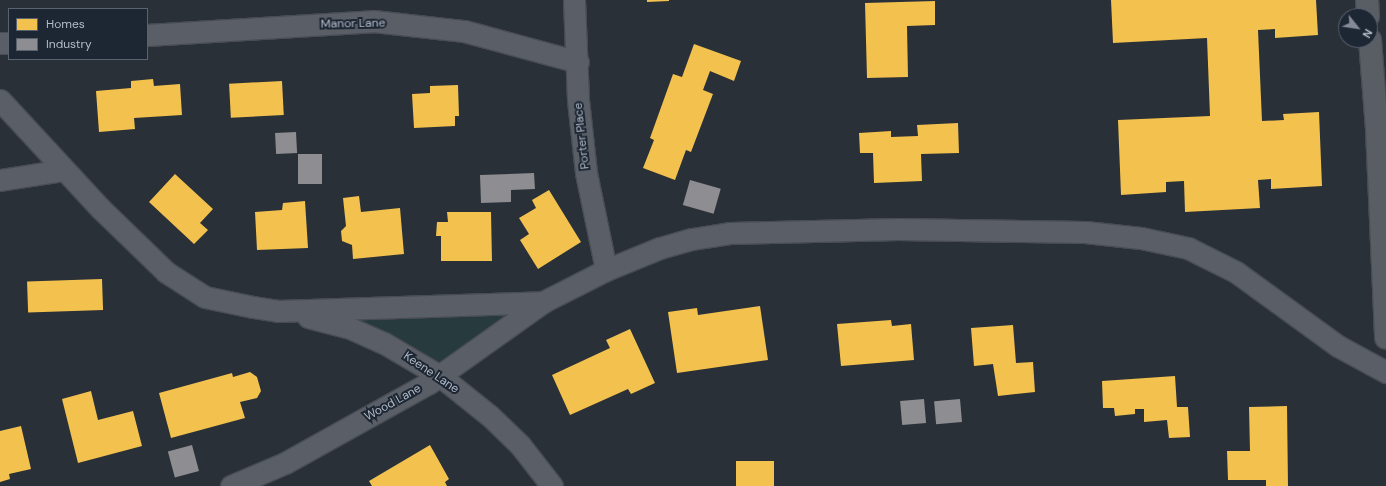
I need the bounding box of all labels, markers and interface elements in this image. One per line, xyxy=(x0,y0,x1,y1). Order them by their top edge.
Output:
legend xyxy=(8,8,148,60)
north arrow xyxy=(1338,8,1378,48)
text: Homes xyxy=(46,16,85,32)
street label: Manor Lane xyxy=(320,16,386,32)
text: N xyxy=(1359,27,1376,40)
text: Industry xyxy=(46,36,92,52)
street label: Porter Place xyxy=(571,102,593,170)
street label: Keene Lane xyxy=(401,349,461,397)
street label: Wood Lane xyxy=(362,382,424,424)

